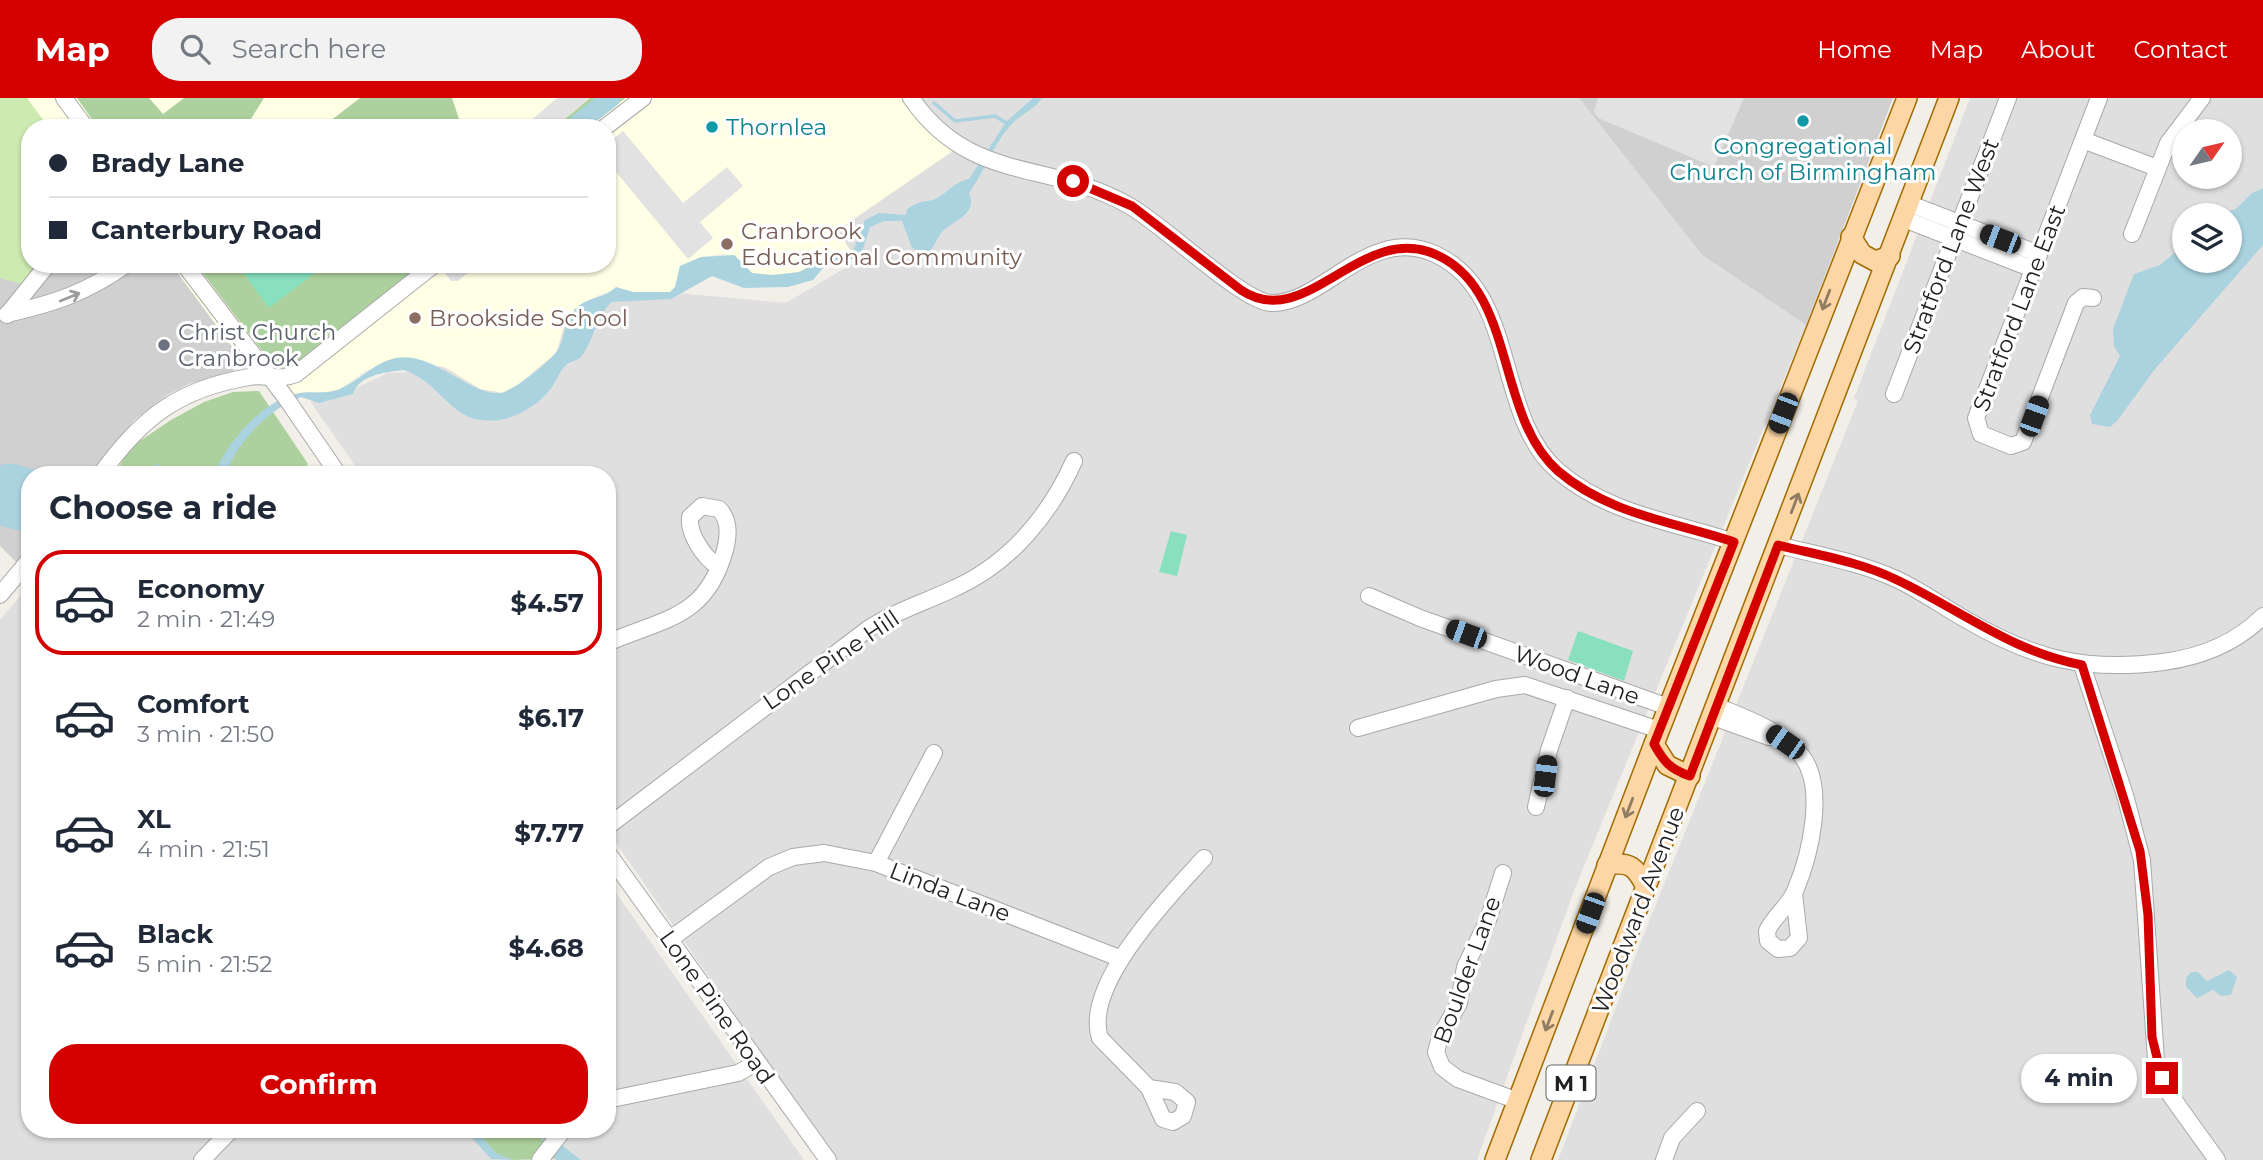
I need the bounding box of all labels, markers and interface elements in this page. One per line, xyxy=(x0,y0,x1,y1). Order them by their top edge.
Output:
search box xyxy=(152,18,642,81)
text: Map xyxy=(35,29,110,69)
icon: search xyxy=(176,30,214,68)
text: Search here xyxy=(232,33,386,65)
text: Home xyxy=(1817,35,1892,64)
text: Map xyxy=(1930,35,1983,64)
text: About xyxy=(2021,35,2095,64)
text: Contact xyxy=(2133,35,2228,64)
place label: Thornlea xyxy=(726,113,827,141)
marker: Congregational Church of Birmingham xyxy=(1795,113,1811,129)
marker: Thornlea xyxy=(704,119,720,135)
north arrow xyxy=(2172,119,2242,189)
map controls xyxy=(2172,119,2242,273)
place label: Congregational Church of Birmingham xyxy=(1670,132,1936,186)
street label: Stratford Lane West xyxy=(1897,134,2005,358)
text: Brady Lane xyxy=(91,147,244,179)
route start xyxy=(1057,165,1089,197)
street label: Stratford Lane East xyxy=(1967,201,2071,415)
button: layers xyxy=(2172,203,2242,273)
text: Canterbury Road xyxy=(91,214,322,246)
place label: Cranbrook Educational Community xyxy=(741,217,1023,271)
car xyxy=(1977,222,2024,256)
marker: Cranbrook Educational Community xyxy=(719,236,735,252)
one-way arrow xyxy=(59,289,80,302)
one-way arrow xyxy=(1819,289,1832,311)
place label: Brookside School xyxy=(429,304,628,332)
marker: Brookside School xyxy=(407,310,423,326)
place label: Christ Church Cranbrook xyxy=(178,318,336,372)
marker: Christ Church Cranbrook xyxy=(156,337,172,353)
car xyxy=(1766,390,1801,436)
car xyxy=(2017,393,2052,439)
text: Choose a ride xyxy=(49,488,277,527)
one-way arrow xyxy=(1789,493,1802,514)
icon: car xyxy=(53,571,116,634)
text: Economy xyxy=(137,573,264,605)
text: $4.57 xyxy=(511,587,584,619)
street label: Lone Pine Hill xyxy=(757,604,905,716)
text: 2 min · 21:49 xyxy=(137,605,275,633)
car xyxy=(1443,617,1490,651)
street label: Wood Lane xyxy=(1511,639,1643,711)
icon: car xyxy=(53,686,116,749)
text: Comfort xyxy=(137,688,249,720)
text: $6.17 xyxy=(518,702,584,734)
text: 3 min · 21:50 xyxy=(137,720,274,748)
car xyxy=(1762,721,1809,763)
car xyxy=(1533,754,1558,798)
one-way arrow xyxy=(1622,796,1635,818)
icon: car xyxy=(53,801,116,864)
text: XL xyxy=(137,803,171,835)
street label: Woodward Avenue xyxy=(1586,803,1690,1017)
text: $7.77 xyxy=(514,817,584,849)
text: 4 min · 21:51 xyxy=(137,835,270,863)
street label: Linda Lane xyxy=(886,856,1014,928)
car xyxy=(1573,890,1608,936)
street label: Boulder Lane xyxy=(1427,893,1507,1047)
icon: car xyxy=(53,916,116,979)
text: Black xyxy=(137,918,213,950)
street label: Lone Pine Road xyxy=(653,925,781,1089)
text: $4.68 xyxy=(509,932,584,964)
text: 5 min · 21:52 xyxy=(137,950,272,978)
one-way arrow xyxy=(1542,1009,1555,1031)
button: Confirm xyxy=(49,1044,588,1124)
callout: 4 min xyxy=(2022,1054,2138,1102)
route end xyxy=(2146,1062,2178,1094)
text: 4 min xyxy=(2044,1064,2114,1092)
road number: M 1 xyxy=(1546,1066,1596,1100)

